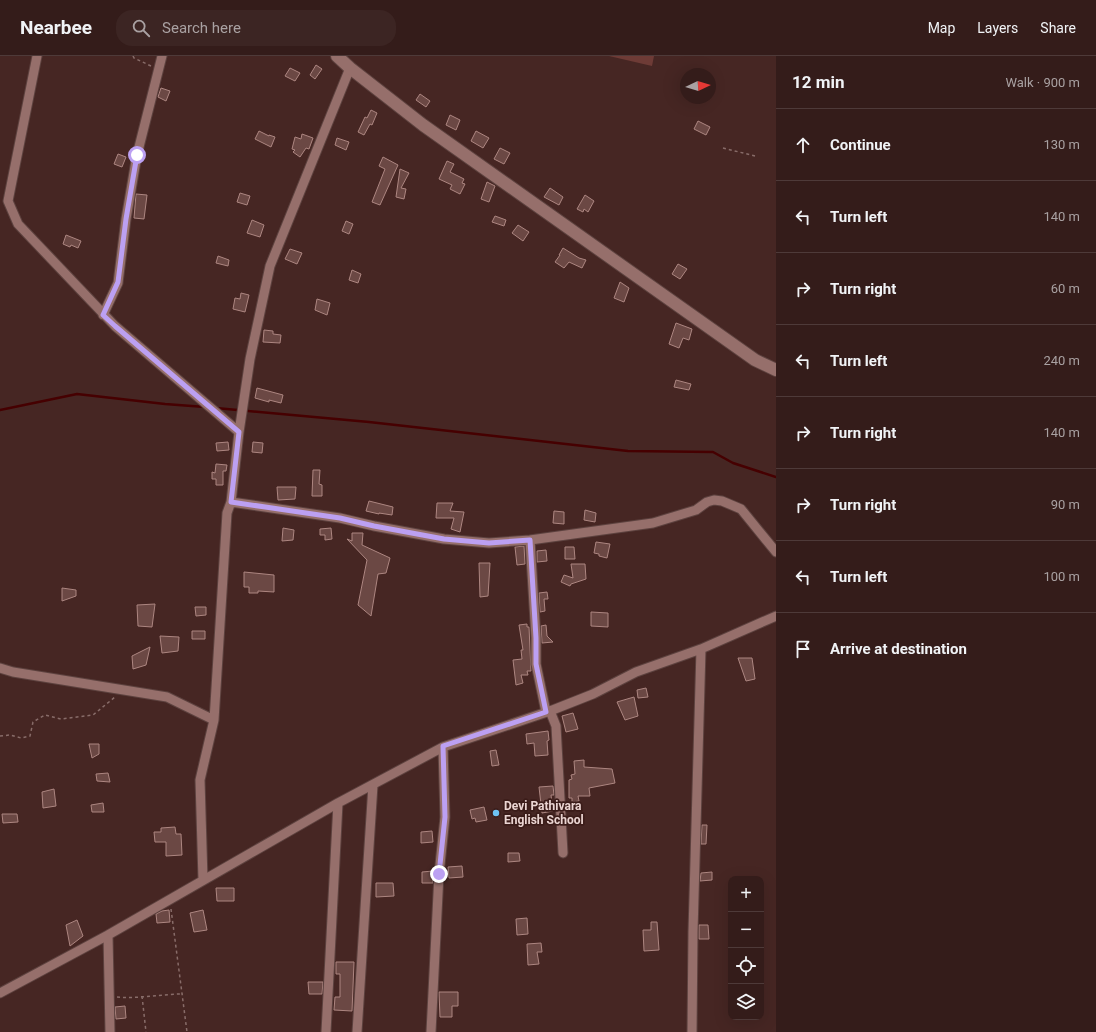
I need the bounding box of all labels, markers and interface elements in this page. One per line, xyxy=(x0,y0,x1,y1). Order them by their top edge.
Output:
search box xyxy=(116,10,396,46)
text: Nearbee xyxy=(20,16,92,39)
icon: search xyxy=(130,17,152,39)
text: Search here xyxy=(162,19,241,37)
text: Map xyxy=(928,20,955,36)
text: Layers xyxy=(977,20,1018,36)
text: Share xyxy=(1040,20,1076,36)
north arrow xyxy=(680,68,716,104)
text: 12 min xyxy=(792,72,845,92)
text: Walk · 900 m xyxy=(1005,75,1080,90)
icon: ahead xyxy=(792,134,814,156)
text: Continue xyxy=(830,136,891,154)
text: 130 m xyxy=(1043,137,1080,152)
route start xyxy=(128,146,146,164)
icon: left xyxy=(792,206,814,228)
text: Turn left xyxy=(830,208,887,226)
text: 140 m xyxy=(1043,209,1080,224)
icon: right xyxy=(792,278,814,300)
text: Turn right xyxy=(830,280,896,298)
text: 60 m xyxy=(1051,281,1080,296)
icon: left xyxy=(792,350,814,372)
text: Turn left xyxy=(830,352,887,370)
text: 240 m xyxy=(1043,353,1080,368)
icon: right xyxy=(792,422,814,444)
text: Turn right xyxy=(830,424,896,442)
text: 140 m xyxy=(1043,425,1080,440)
icon: right xyxy=(792,494,814,516)
text: Turn right xyxy=(830,496,896,514)
text: 90 m xyxy=(1051,497,1080,512)
icon: left xyxy=(792,566,814,588)
text: Turn left xyxy=(830,568,887,586)
text: 100 m xyxy=(1043,569,1080,584)
icon: arrive xyxy=(792,638,814,660)
text: Arrive at destination xyxy=(830,640,967,658)
place label: Devi Pathivara English School xyxy=(504,799,584,827)
marker: Devi Pathivara English School xyxy=(491,808,501,818)
route end xyxy=(430,865,448,883)
map controls xyxy=(728,876,764,1020)
button: + xyxy=(728,876,764,912)
button: − xyxy=(728,912,764,948)
button: locate xyxy=(728,948,764,984)
button: layers xyxy=(728,984,764,1020)

